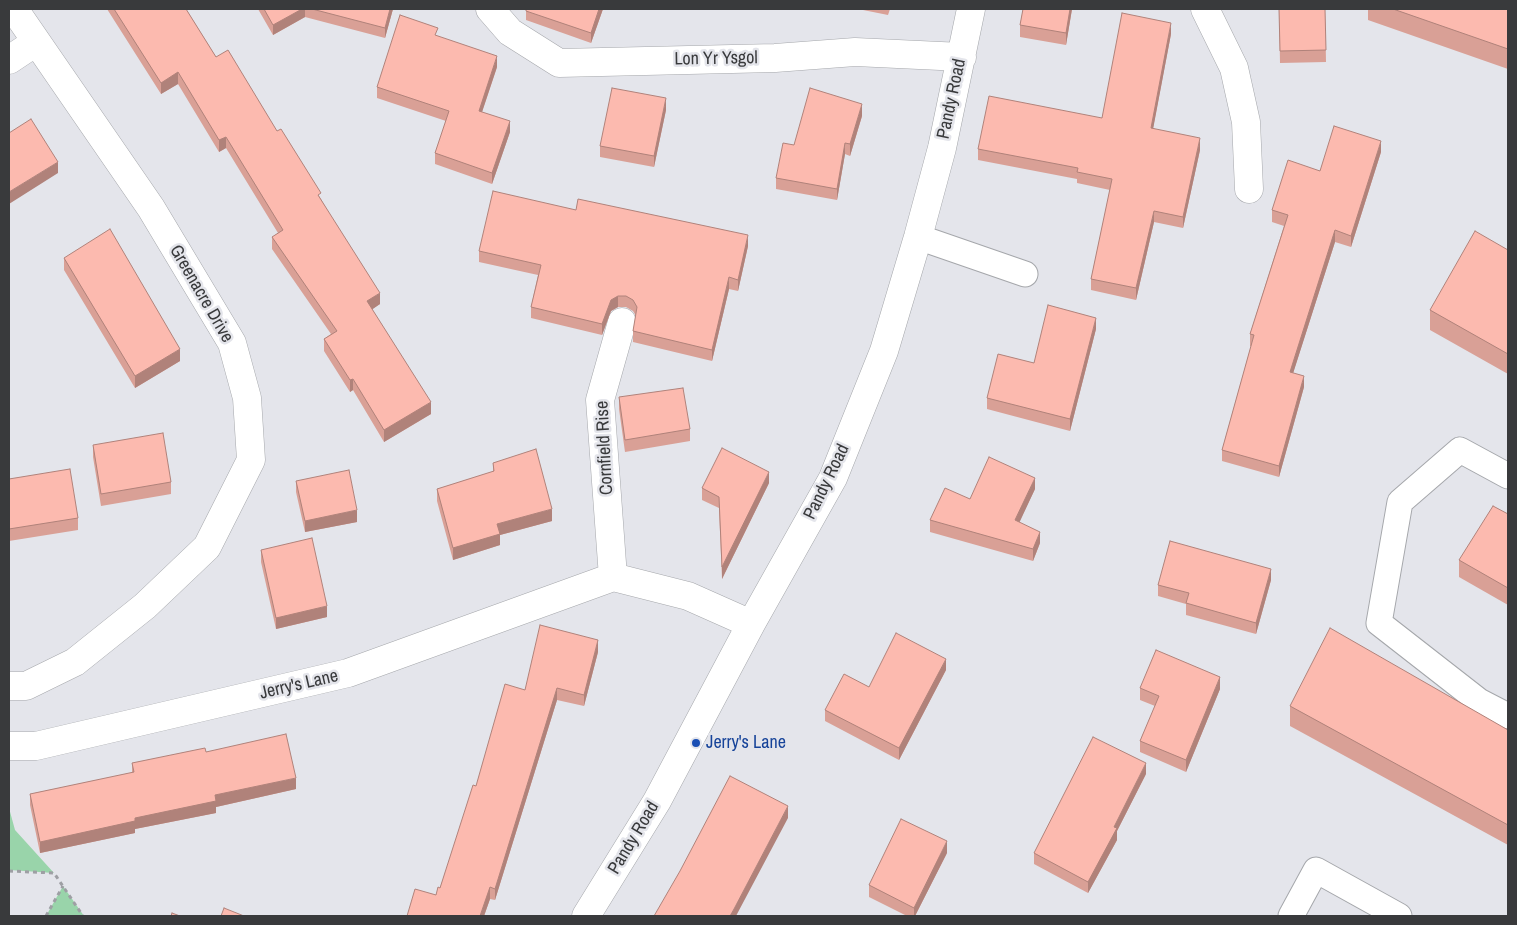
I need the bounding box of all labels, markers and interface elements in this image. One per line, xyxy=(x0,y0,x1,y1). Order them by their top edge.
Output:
street label: Lon Yr Ysgol xyxy=(674,47,758,71)
street label: Pandy Road xyxy=(933,57,971,141)
street label: Greenacre Drive xyxy=(164,241,238,347)
street label: Cornfield Rise xyxy=(592,400,618,496)
street label: Pandy Road xyxy=(799,441,855,523)
street label: Jerry's Lane xyxy=(258,665,340,705)
place label: Jerry's Lane xyxy=(706,732,786,754)
marker: Jerry's Lane xyxy=(690,737,702,749)
street label: Pandy Road xyxy=(604,798,664,878)

